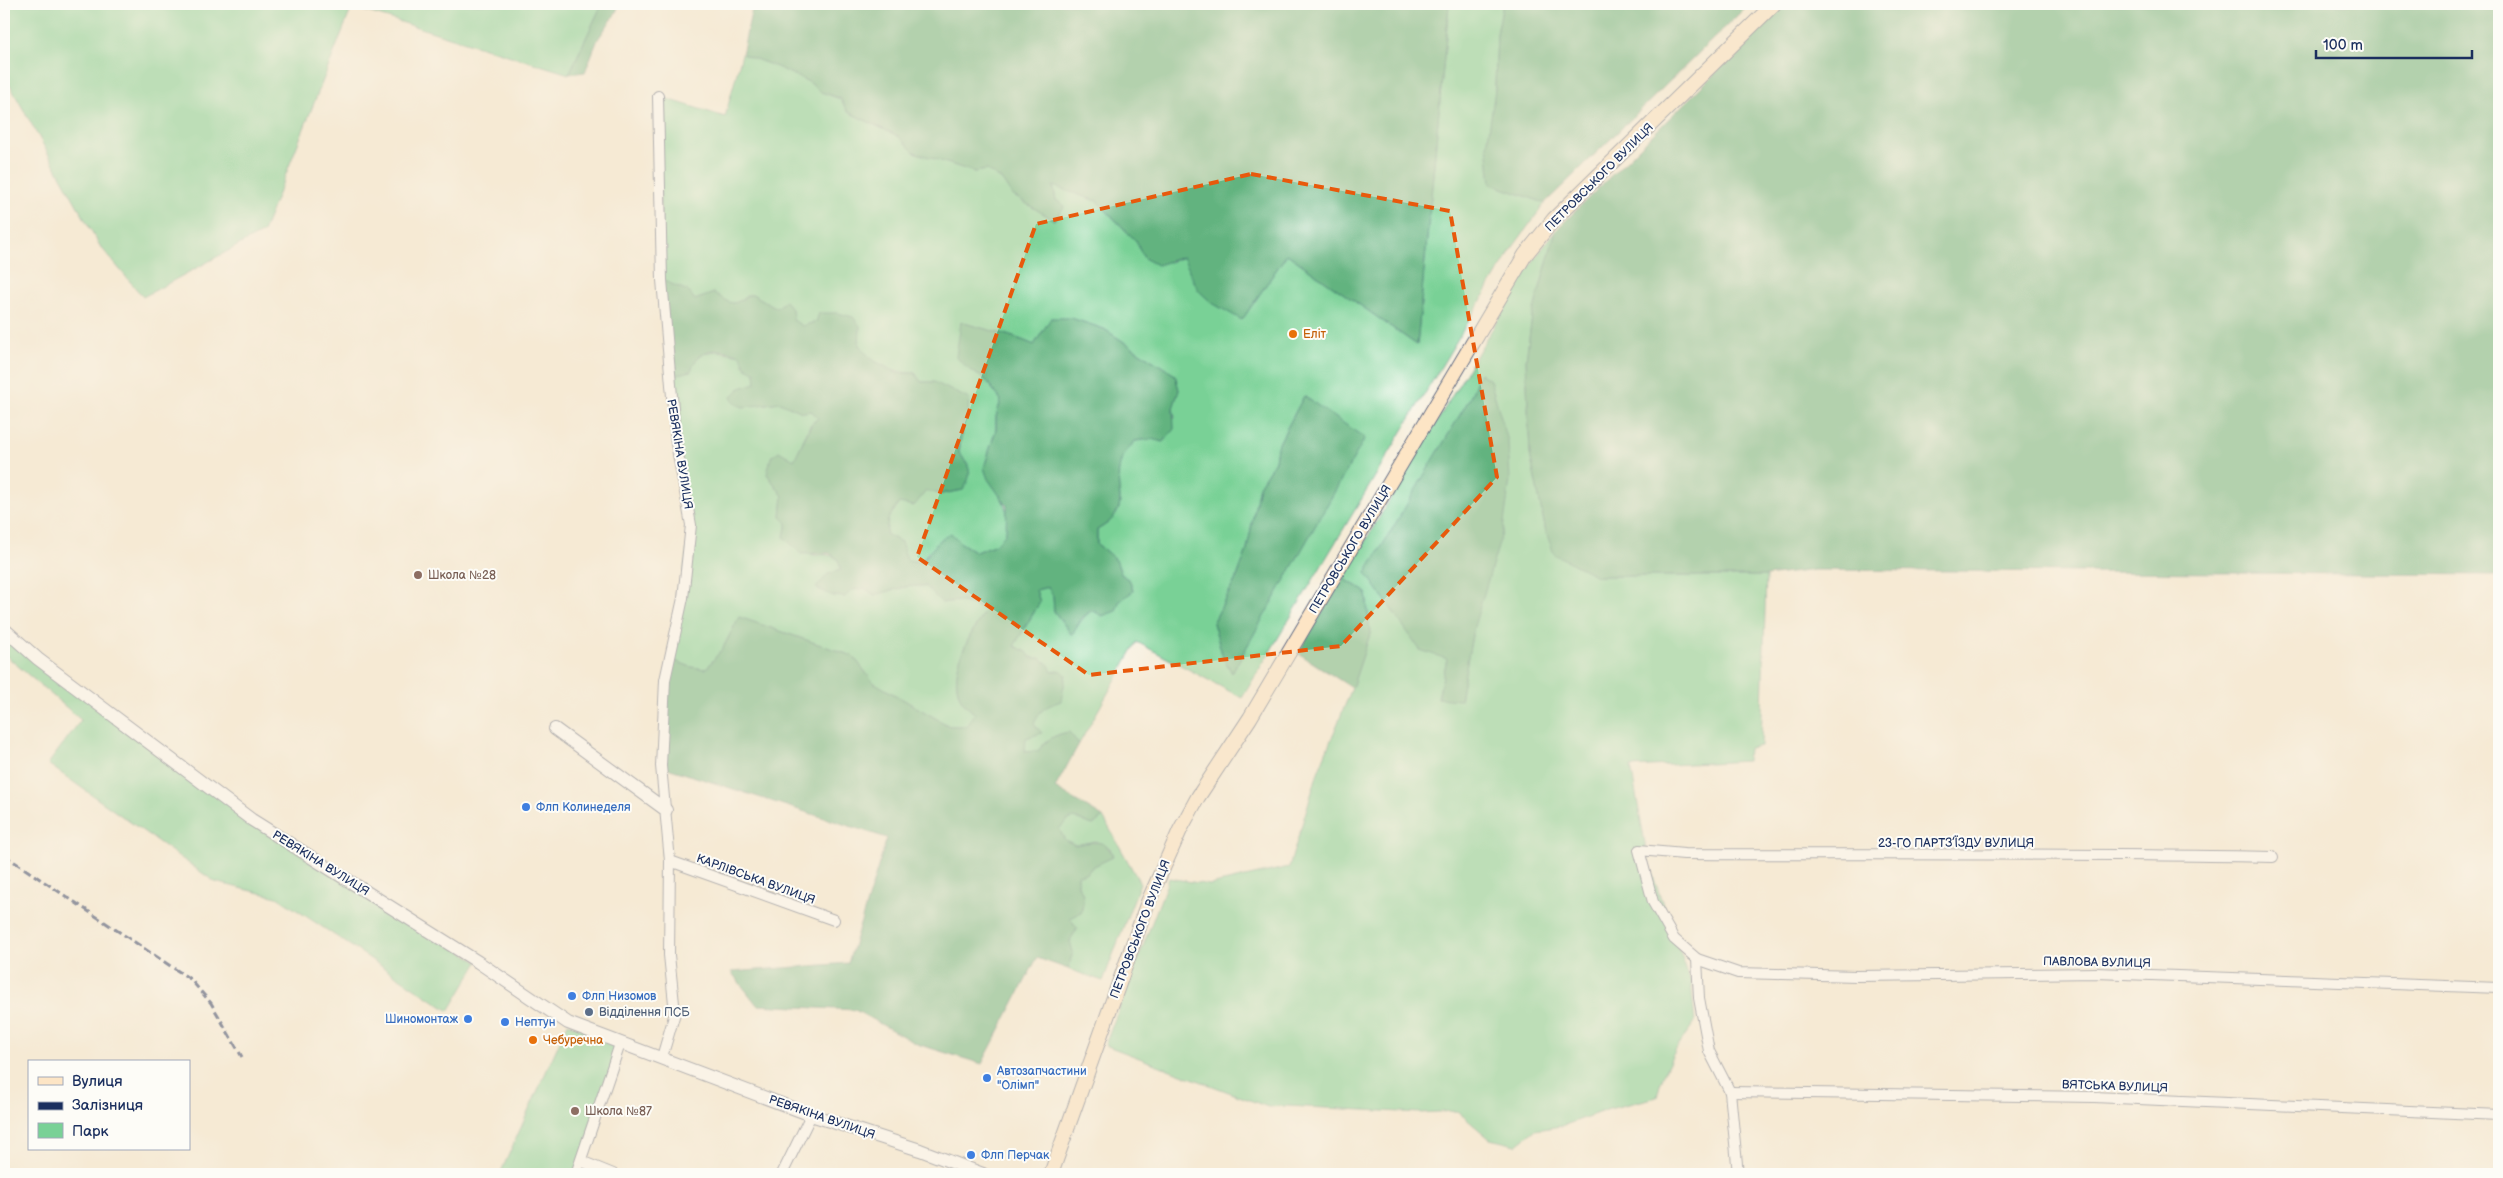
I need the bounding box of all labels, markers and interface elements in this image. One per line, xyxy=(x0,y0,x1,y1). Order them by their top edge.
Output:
scale bar xyxy=(2316,28,2472,60)
text: 100 m xyxy=(2323,36,2363,55)
street label: ПЕТРОВСЬКОГО ВУЛИЦЯ xyxy=(1542,120,1657,235)
place label: Еліт xyxy=(1303,327,1327,342)
marker: Еліт xyxy=(1287,328,1299,340)
street label: РЕВЯКІНА ВУЛИЦЯ xyxy=(663,398,696,510)
street label: ПЕТРОВСЬКОГО ВУЛИЦЯ xyxy=(1306,482,1395,616)
place label: Школа №28 xyxy=(428,568,496,583)
marker: Школа №28 xyxy=(412,569,424,581)
place label: Флп Колинеделя xyxy=(536,800,631,815)
marker: Флп Колинеделя xyxy=(520,801,532,813)
street label: РЕВЯКІНА ВУЛИЦЯ xyxy=(269,828,372,899)
street label: 23-ГО ПАРТЗ’ЇЗДУ ВУЛИЦЯ xyxy=(1878,835,2034,851)
street label: КАРЛІВСЬКА ВУЛИЦЯ xyxy=(694,851,817,908)
street label: ПЕТРОВСЬКОГО ВУЛИЦЯ xyxy=(1107,858,1174,1001)
street label: ПАВЛОВА ВУЛИЦЯ xyxy=(2043,954,2151,971)
place label: Флп Низомов xyxy=(582,989,657,1004)
marker: Флп Низомов xyxy=(566,990,578,1002)
place label: Відділення ПСБ xyxy=(599,1005,690,1020)
marker: Відділення ПСБ xyxy=(583,1006,595,1018)
place label: Шиномонтаж xyxy=(385,1012,459,1027)
marker: Шиномонтаж xyxy=(462,1013,474,1025)
place label: Нептун xyxy=(515,1015,555,1030)
marker: Нептун xyxy=(499,1016,511,1028)
place label: Чебуречна xyxy=(543,1033,603,1048)
marker: Чебуречна xyxy=(527,1034,539,1046)
legend xyxy=(28,1060,190,1150)
place label: Автозапчастини "Олімп" xyxy=(996,1064,1087,1093)
text: Вулиця xyxy=(72,1072,123,1091)
marker: Автозапчастини "Олімп" xyxy=(981,1072,993,1084)
street label: ВЯТСЬКА ВУЛИЦЯ xyxy=(2062,1077,2168,1096)
street label: РЕВЯКІНА ВУЛИЦЯ xyxy=(767,1092,877,1143)
text: Залізниця xyxy=(72,1096,143,1115)
place label: Школа №87 xyxy=(585,1104,652,1119)
marker: Школа №87 xyxy=(569,1105,581,1117)
text: Парк xyxy=(72,1122,109,1141)
place label: Флп Перчак xyxy=(981,1148,1050,1163)
marker: Флп Перчак xyxy=(965,1149,977,1161)

